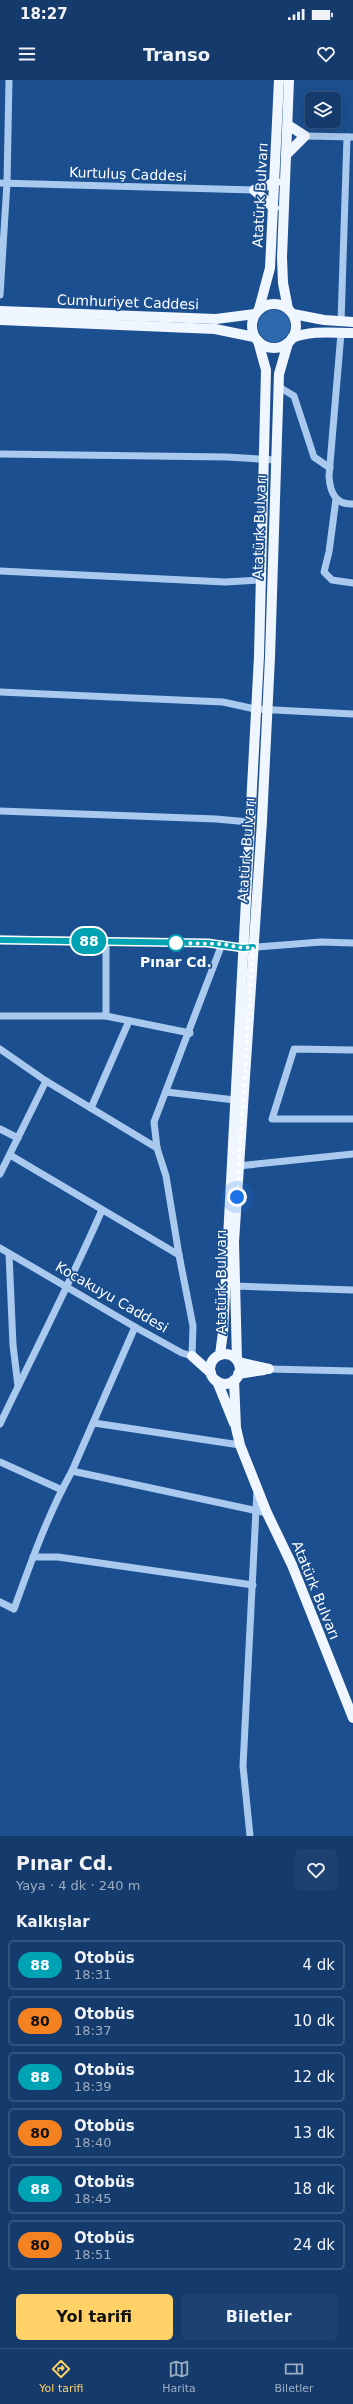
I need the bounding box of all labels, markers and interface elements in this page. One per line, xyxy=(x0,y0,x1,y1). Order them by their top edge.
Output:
text: 18:27 xyxy=(20,5,68,23)
icon: menu xyxy=(16,43,38,65)
icon: heart xyxy=(315,43,337,65)
text: Transo xyxy=(143,44,210,65)
map controls xyxy=(305,92,341,128)
button: layers xyxy=(305,92,341,128)
street label: Atatürk Bulvarı xyxy=(249,142,271,248)
street label: Kurtuluş Caddesi xyxy=(69,164,187,184)
street label: Cumhuriyet Caddesi xyxy=(57,292,199,312)
street label: Atatürk Bulvarı xyxy=(249,474,269,580)
street label: Atatürk Bulvarı xyxy=(234,797,258,903)
line badge: 88 xyxy=(71,928,107,954)
text: 88 xyxy=(79,933,99,949)
marker: Pınar Cd. xyxy=(167,934,185,952)
place label: Pınar Cd. xyxy=(140,954,212,970)
your location xyxy=(227,1187,247,1207)
street label: Atatürk Bulvarı xyxy=(213,1230,229,1334)
street label: Kocakuyu Caddesi xyxy=(53,1258,171,1336)
street label: Atatürk Bulvarı xyxy=(289,1538,343,1642)
button: heart xyxy=(295,1849,337,1891)
text: Pınar Cd. xyxy=(16,1852,114,1874)
text: Yaya · 4 dk · 240 m xyxy=(16,1878,140,1893)
text: Kalkışlar xyxy=(16,1913,90,1931)
text: Otobüs xyxy=(74,1949,135,1967)
text: 4 dk xyxy=(302,1956,335,1974)
text: 88 xyxy=(30,1957,50,1973)
text: 18:31 xyxy=(74,1967,111,1982)
text: Otobüs xyxy=(74,2005,135,2023)
text: 10 dk xyxy=(293,2012,335,2030)
text: 80 xyxy=(30,2013,50,2029)
text: 18:37 xyxy=(74,2023,111,2038)
text: Otobüs xyxy=(74,2061,135,2079)
text: 12 dk xyxy=(293,2068,335,2086)
text: 88 xyxy=(30,2069,50,2085)
text: 18:39 xyxy=(74,2079,111,2094)
text: Otobüs xyxy=(74,2117,135,2135)
text: 13 dk xyxy=(293,2124,335,2142)
text: 80 xyxy=(30,2125,50,2141)
text: 18:40 xyxy=(74,2135,111,2150)
text: Otobüs xyxy=(74,2173,135,2191)
text: 18 dk xyxy=(293,2180,335,2198)
text: 88 xyxy=(30,2181,50,2197)
text: 18:45 xyxy=(74,2191,111,2206)
text: Otobüs xyxy=(74,2229,135,2247)
text: 24 dk xyxy=(293,2236,335,2254)
text: 80 xyxy=(30,2237,50,2253)
text: 18:51 xyxy=(74,2247,111,2262)
button: Yol tarifi xyxy=(16,2294,173,2340)
button: Biletler xyxy=(181,2294,337,2340)
tab: Yol tarifi xyxy=(39,2358,83,2395)
tab: Harita xyxy=(162,2358,196,2395)
tab: Biletler xyxy=(275,2358,314,2395)

